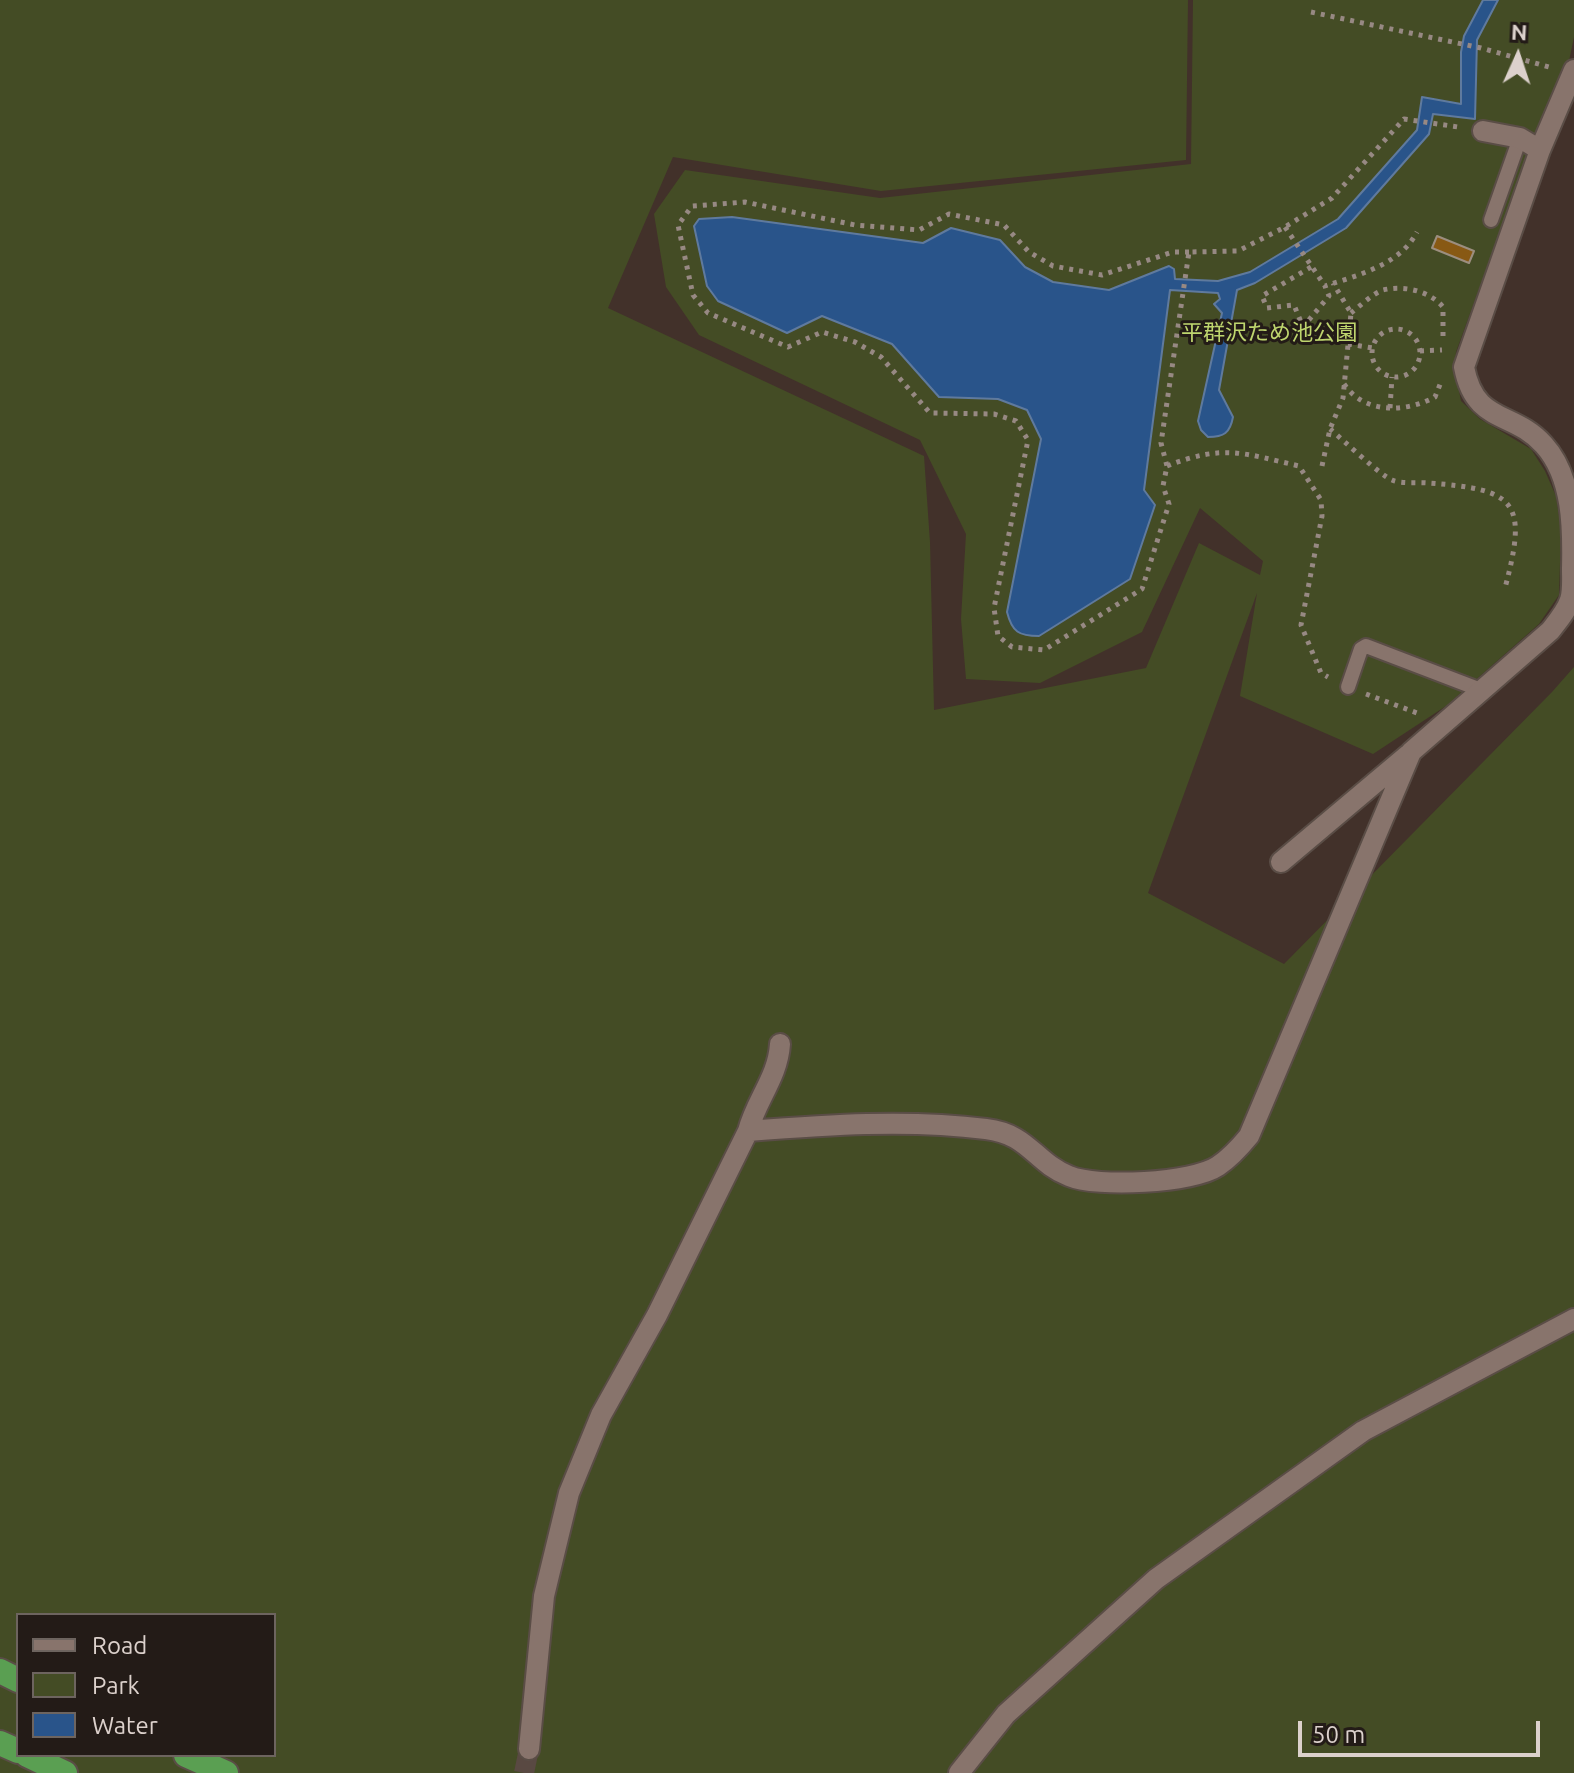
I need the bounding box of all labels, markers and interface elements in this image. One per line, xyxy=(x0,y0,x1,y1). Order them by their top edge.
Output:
north arrow xyxy=(1478,16,1558,96)
text: N xyxy=(1510,19,1528,44)
park label: 平群沢ため池公園 xyxy=(1181,320,1357,346)
legend xyxy=(16,1613,276,1757)
text: Road xyxy=(92,1632,147,1659)
text: Park xyxy=(92,1672,140,1699)
scale bar xyxy=(1302,1705,1544,1755)
text: Water xyxy=(92,1712,158,1739)
text: 50 m xyxy=(1312,1721,1365,1748)

